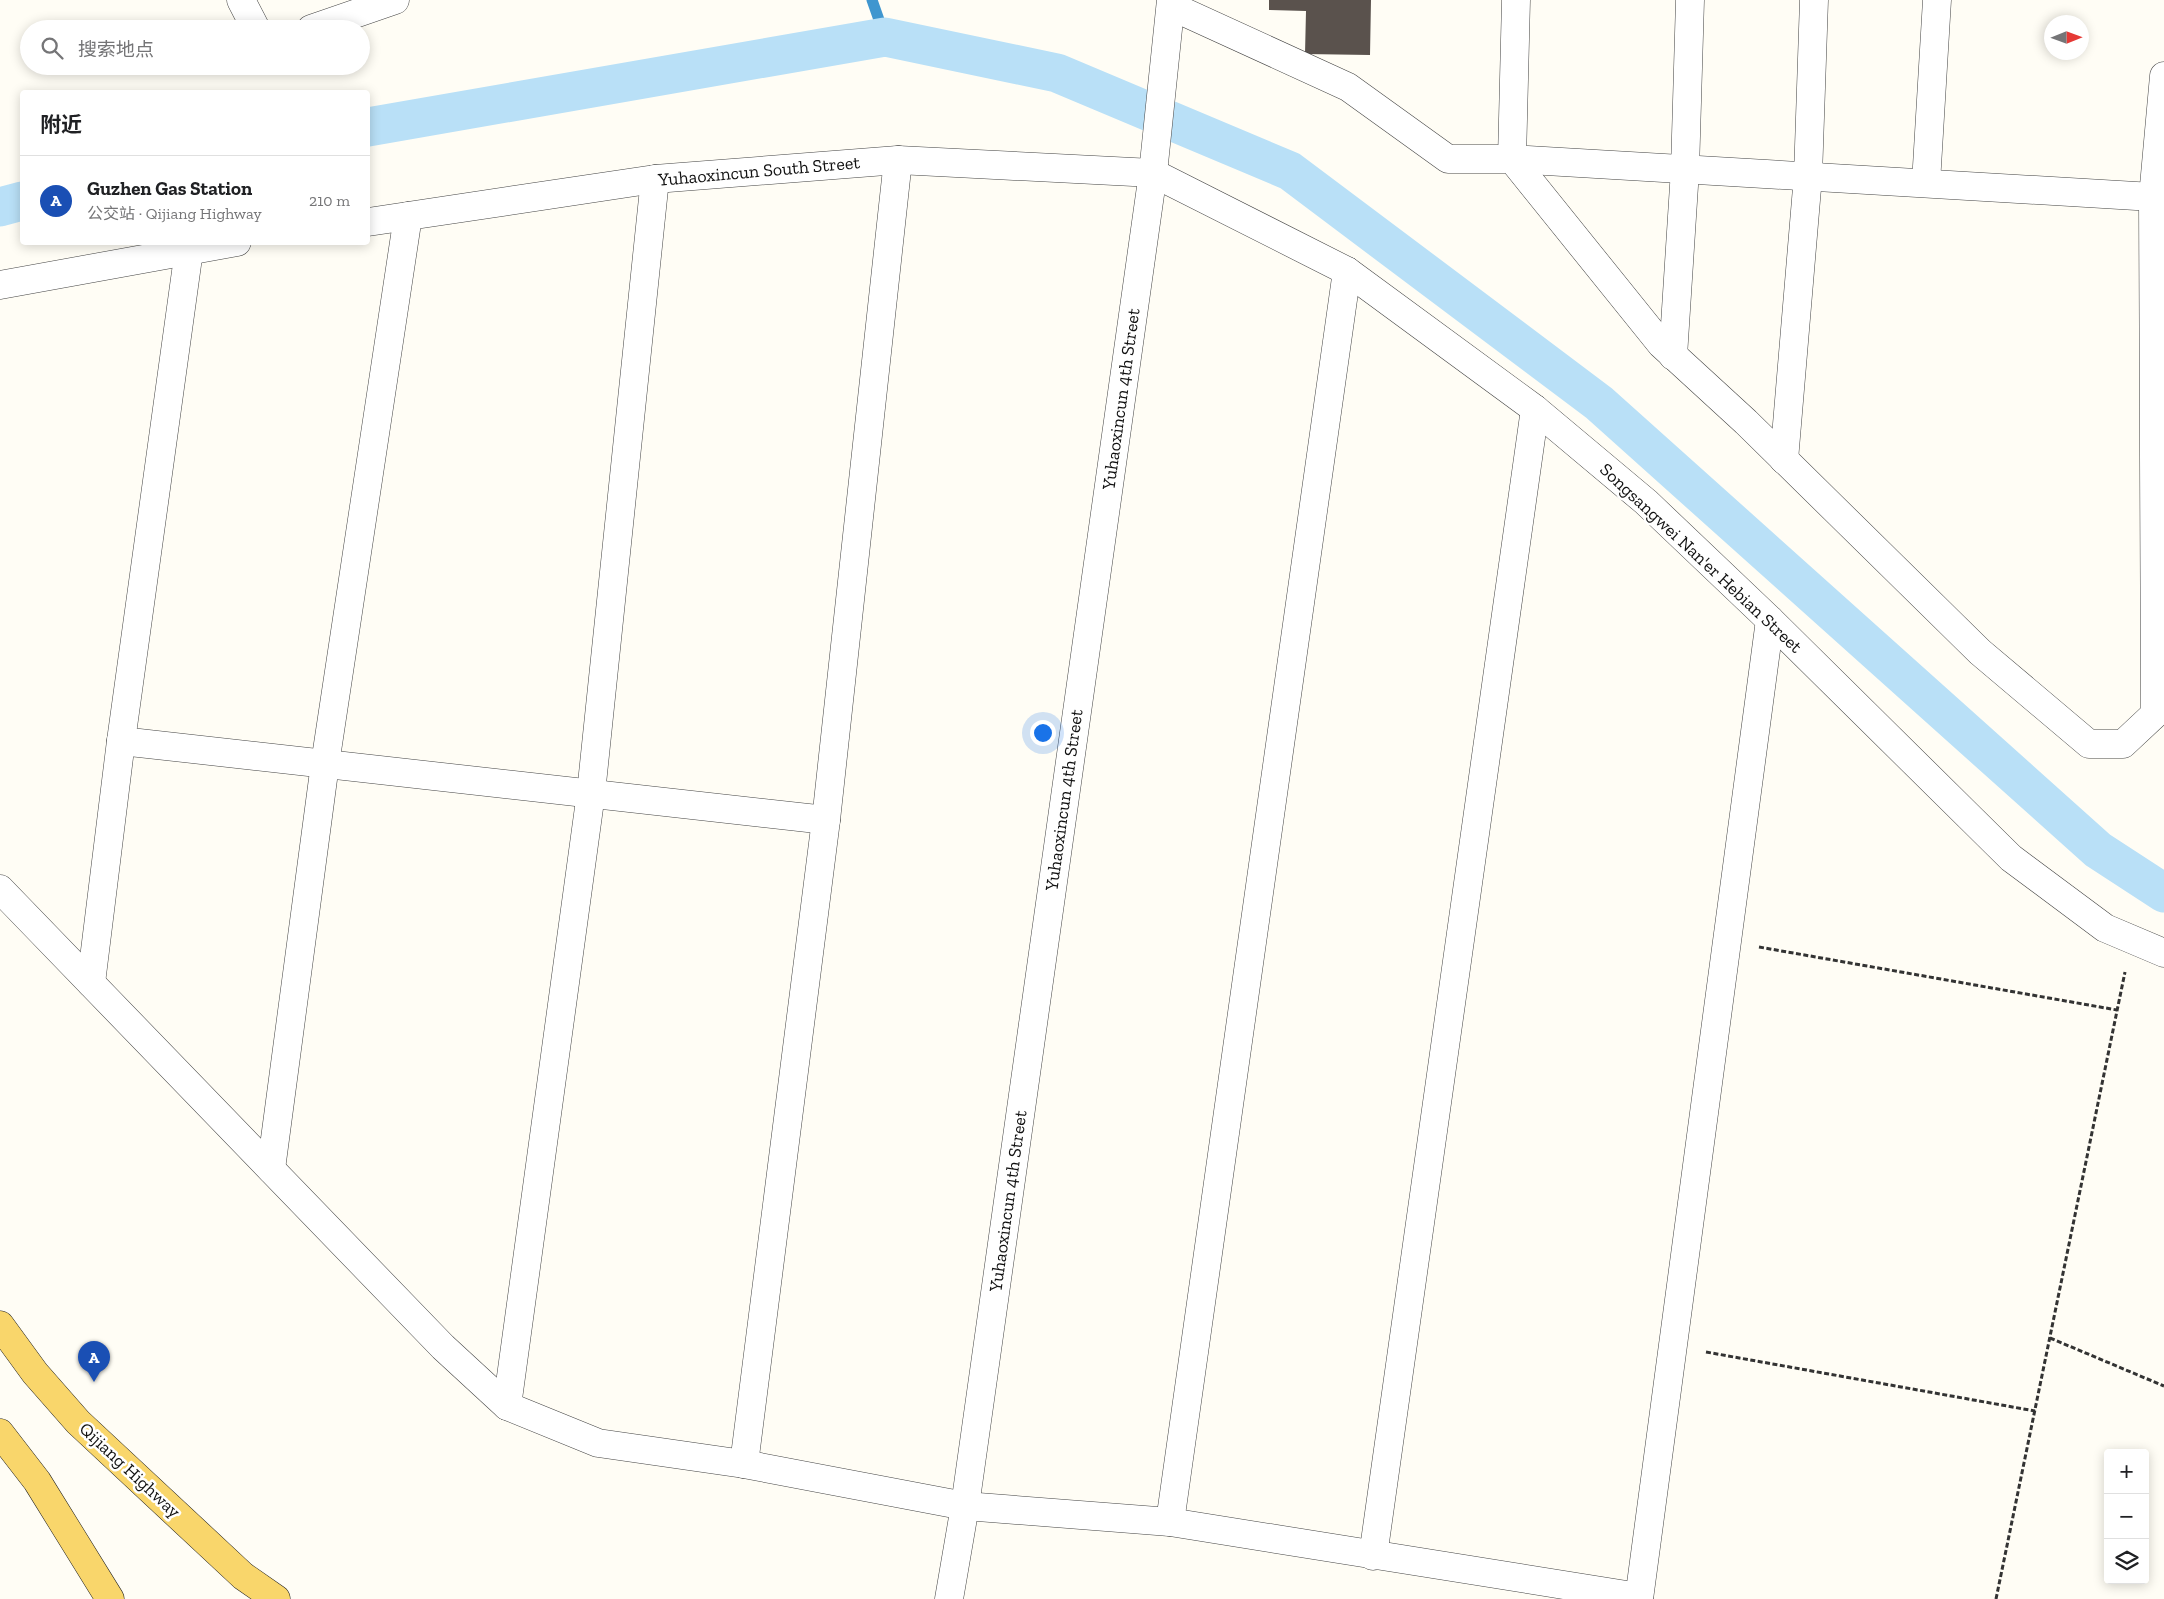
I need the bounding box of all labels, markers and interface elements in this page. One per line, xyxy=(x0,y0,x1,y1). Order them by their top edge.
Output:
north arrow xyxy=(2044,15,2089,60)
search box xyxy=(20,20,370,75)
icon: search xyxy=(38,34,66,62)
text: 搜索地点 xyxy=(78,38,154,61)
text: 附近 xyxy=(40,112,82,137)
street label: Yuhaoxincun South Street xyxy=(656,151,861,191)
text: Guzhen Gas Station xyxy=(87,177,252,200)
text: A xyxy=(51,191,62,210)
text: 210 m xyxy=(309,191,350,210)
text: 公交站 · Qijiang Highway xyxy=(87,204,262,223)
street label: Yuhaoxincun 4th Street xyxy=(1097,306,1145,492)
street label: Songsangwei Nan'er Hebian Street xyxy=(1595,458,1807,658)
street label: Yuhaoxincun 4th Street xyxy=(1040,707,1088,893)
your location xyxy=(1030,720,1056,746)
street label: Yuhaoxincun 4th Street xyxy=(984,1108,1032,1294)
pin: A xyxy=(78,1341,110,1382)
street label: Qijiang Highway xyxy=(75,1418,186,1523)
map controls xyxy=(2104,1449,2149,1584)
button: + xyxy=(2104,1449,2149,1494)
button: − xyxy=(2104,1494,2149,1539)
button: layers xyxy=(2104,1539,2149,1584)

